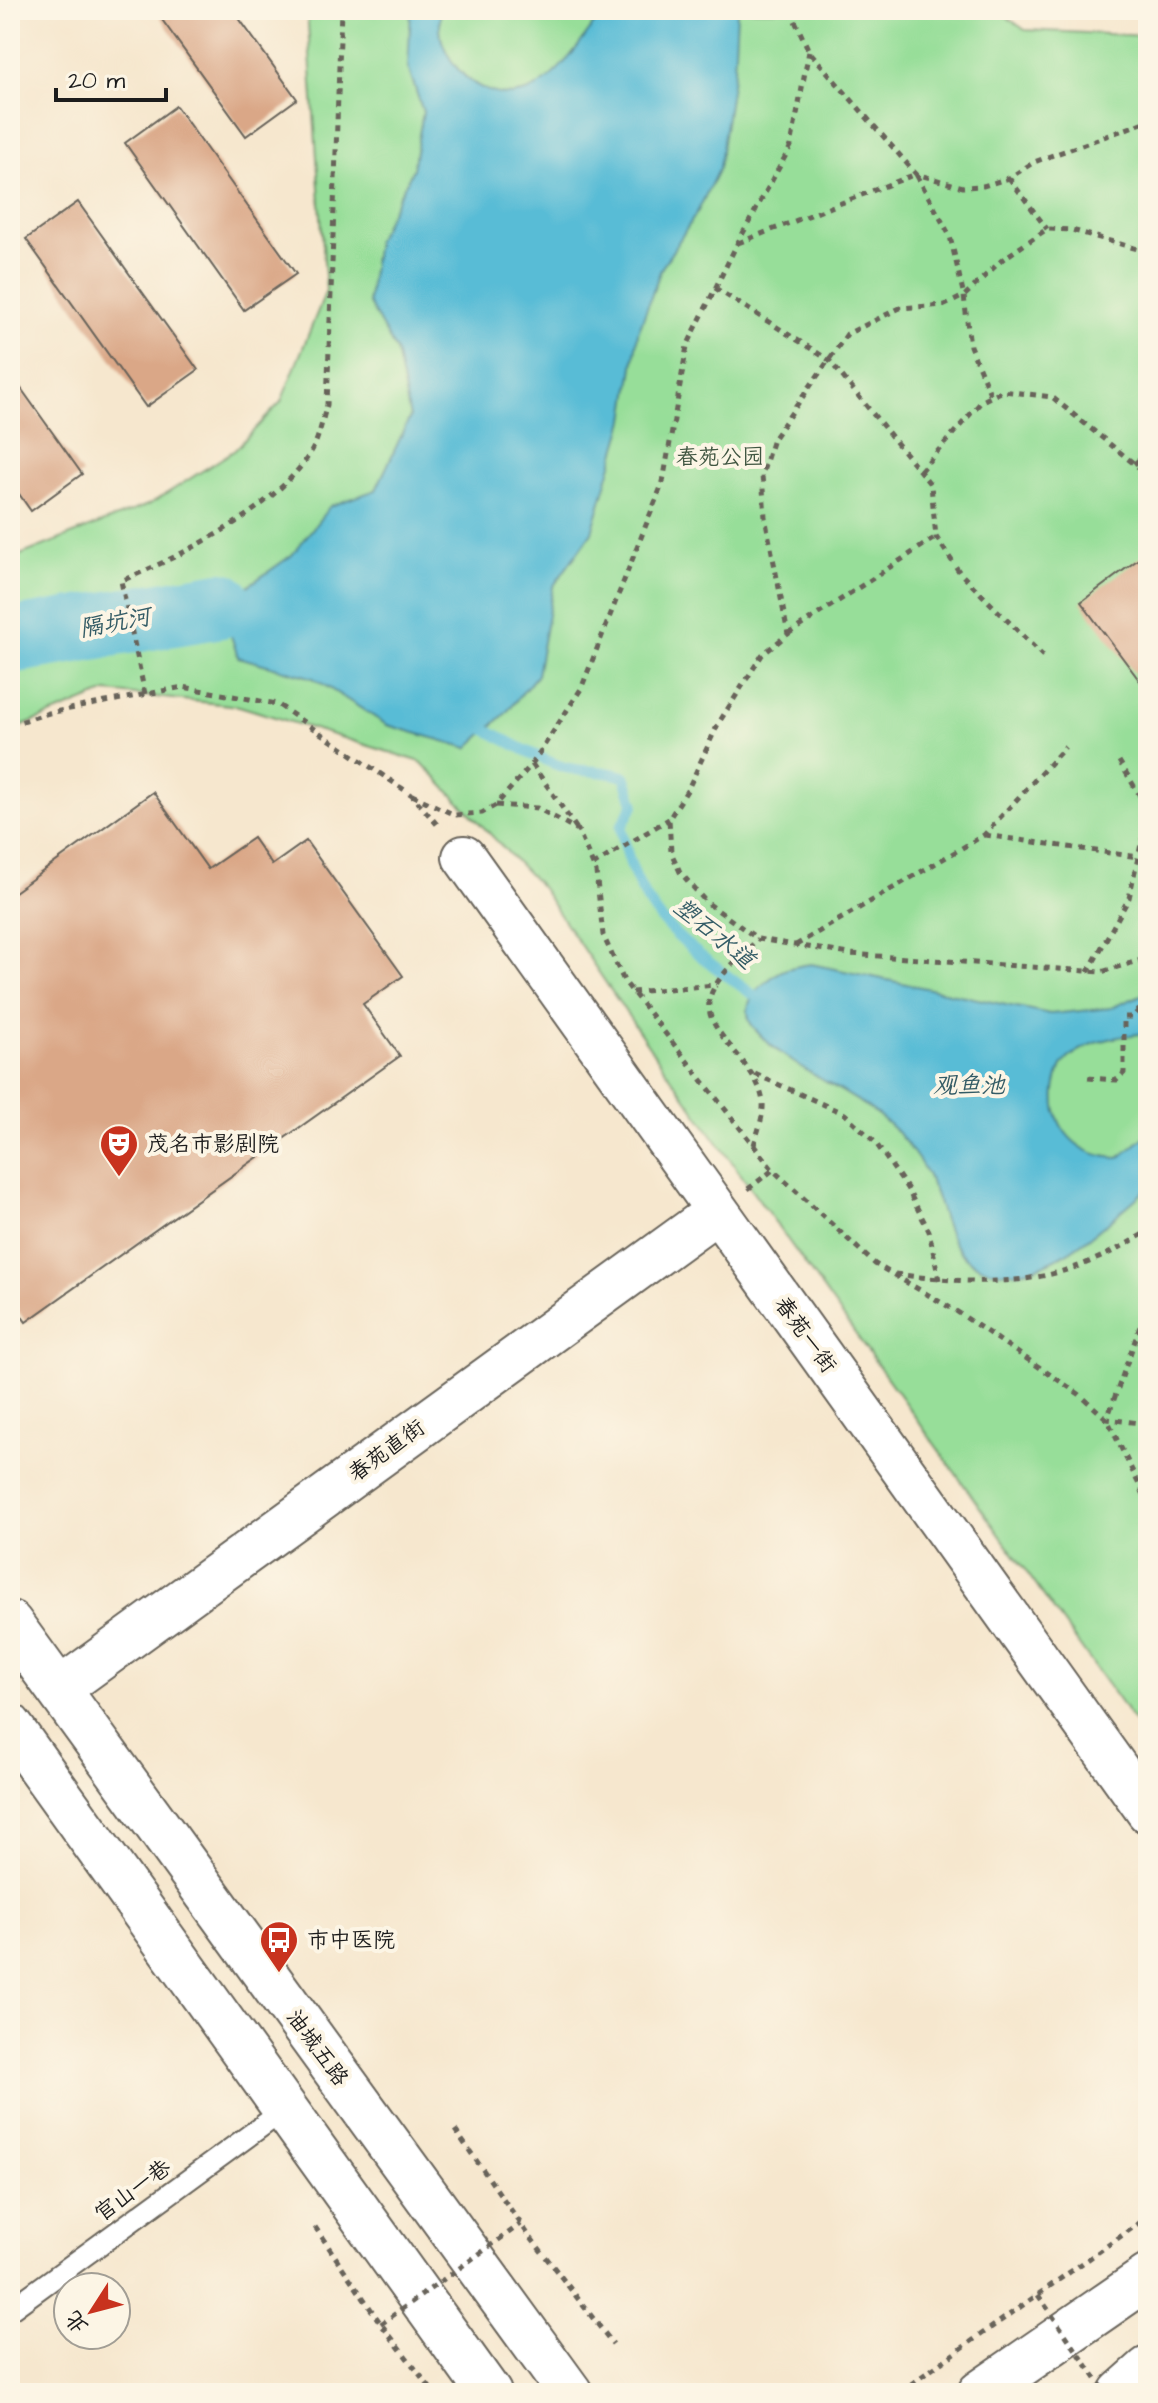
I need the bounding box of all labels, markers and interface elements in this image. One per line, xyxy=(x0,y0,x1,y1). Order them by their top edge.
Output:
scale bar xyxy=(56,52,166,102)
text: 20 m xyxy=(68,64,125,98)
park label: 春苑公园 xyxy=(676,442,764,473)
water label: 隔坑河 xyxy=(77,599,157,646)
water label: 塑石水道 xyxy=(666,891,764,979)
water label: 观鱼池 xyxy=(933,1069,1006,1103)
theatre icon: 茂名市影剧院 xyxy=(98,1123,140,1178)
place label: 茂名市影剧院 xyxy=(147,1129,279,1160)
street label: 春苑一街 xyxy=(767,1290,843,1380)
street label: 春苑直街 xyxy=(342,1413,432,1489)
bus stop icon: 市中医院 xyxy=(258,1919,300,1974)
place label: 市中医院 xyxy=(307,1925,395,1956)
street label: 油城五路 xyxy=(279,2003,355,2093)
street label: 官山一巷 xyxy=(88,2153,178,2229)
north arrow xyxy=(52,2271,132,2351)
text: 北 xyxy=(58,2304,96,2340)

